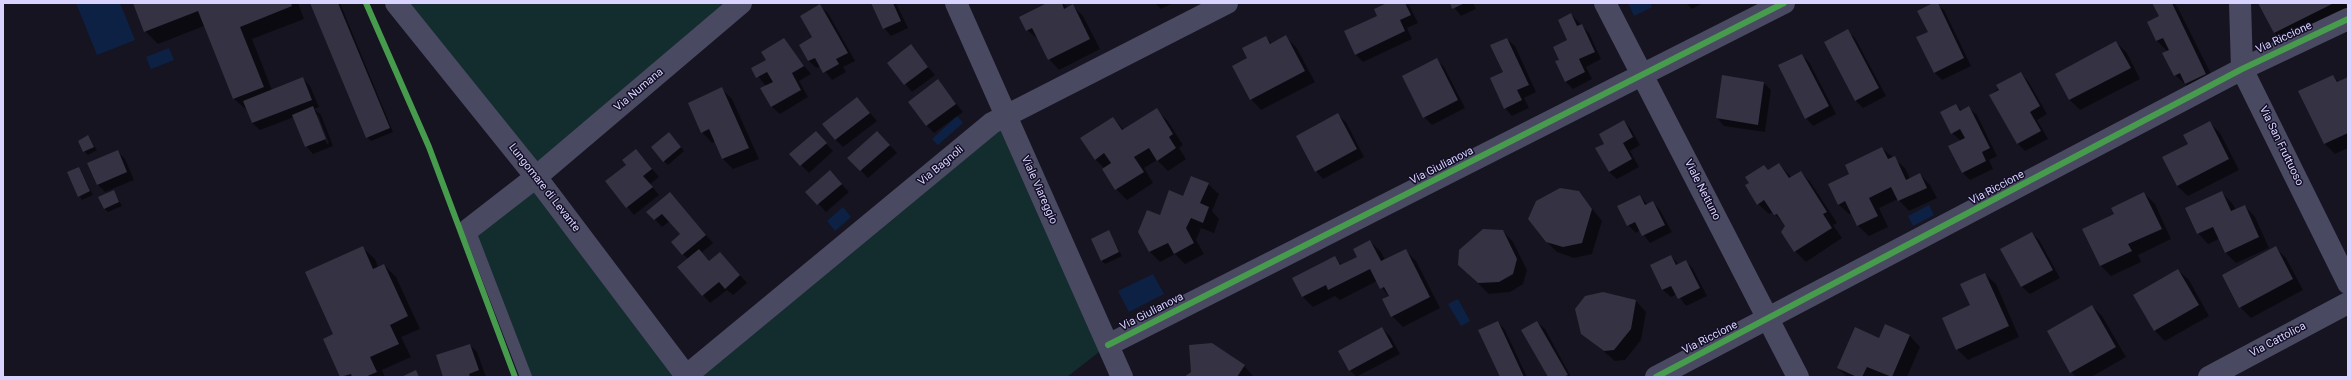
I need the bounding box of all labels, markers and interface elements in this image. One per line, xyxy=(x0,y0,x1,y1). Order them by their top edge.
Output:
street label: Via Riccione xyxy=(2254,19,2314,57)
street label: Via Numana xyxy=(612,66,666,114)
street label: Via San Fruttuoso xyxy=(2256,104,2306,188)
street label: Lungomare di Levante xyxy=(506,141,582,235)
street label: Via Bagnoli xyxy=(916,143,966,189)
street label: Via Giulianova xyxy=(1408,144,1476,188)
street label: Viale Viareggio xyxy=(1018,154,1060,226)
street label: Viale Nettuno xyxy=(1681,158,1723,222)
street label: Via Riccione xyxy=(1967,168,2027,208)
street label: Via Giulianova xyxy=(1118,290,1186,334)
street label: Via Riccione xyxy=(1680,318,1740,358)
street label: Via Cattolica xyxy=(2248,320,2308,360)

